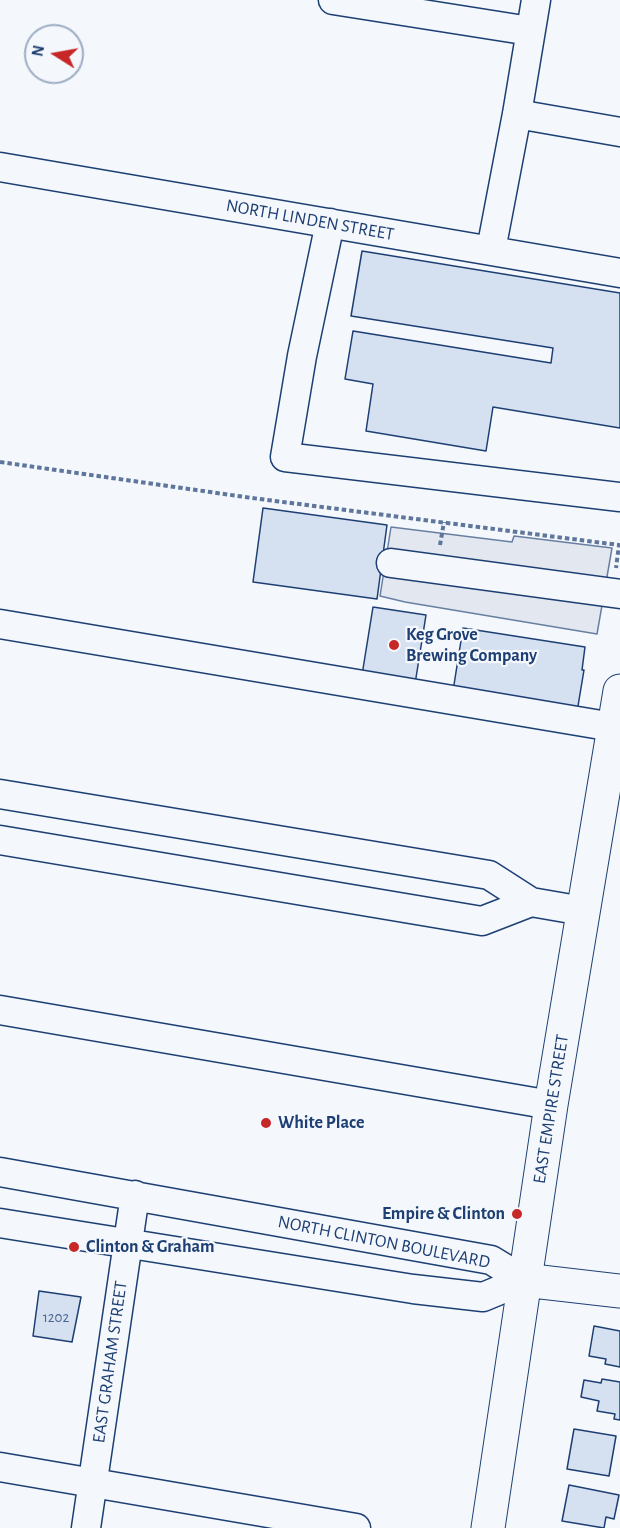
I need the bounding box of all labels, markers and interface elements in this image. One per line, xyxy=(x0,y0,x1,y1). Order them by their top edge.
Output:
north arrow xyxy=(24,24,84,84)
text: N xyxy=(29,44,47,58)
street label: NORTH LINDEN STREET xyxy=(224,195,396,245)
place label: Keg Grove Brewing Company xyxy=(406,624,537,666)
marker: Keg Grove Brewing Company xyxy=(387,638,401,652)
street label: EAST EMPIRE STREET xyxy=(529,1033,573,1185)
place label: White Place xyxy=(278,1112,364,1134)
marker: White Place xyxy=(259,1116,273,1130)
place label: Empire & Clinton xyxy=(382,1203,505,1225)
marker: Empire & Clinton xyxy=(510,1207,524,1221)
street label: NORTH CLINTON BOULEVARD xyxy=(276,1211,492,1273)
place label: Clinton & Graham xyxy=(86,1236,215,1258)
marker: Clinton & Graham xyxy=(67,1240,81,1254)
street label: EAST GRAHAM STREET xyxy=(88,1280,132,1444)
house number: 1202 xyxy=(43,1308,69,1326)

